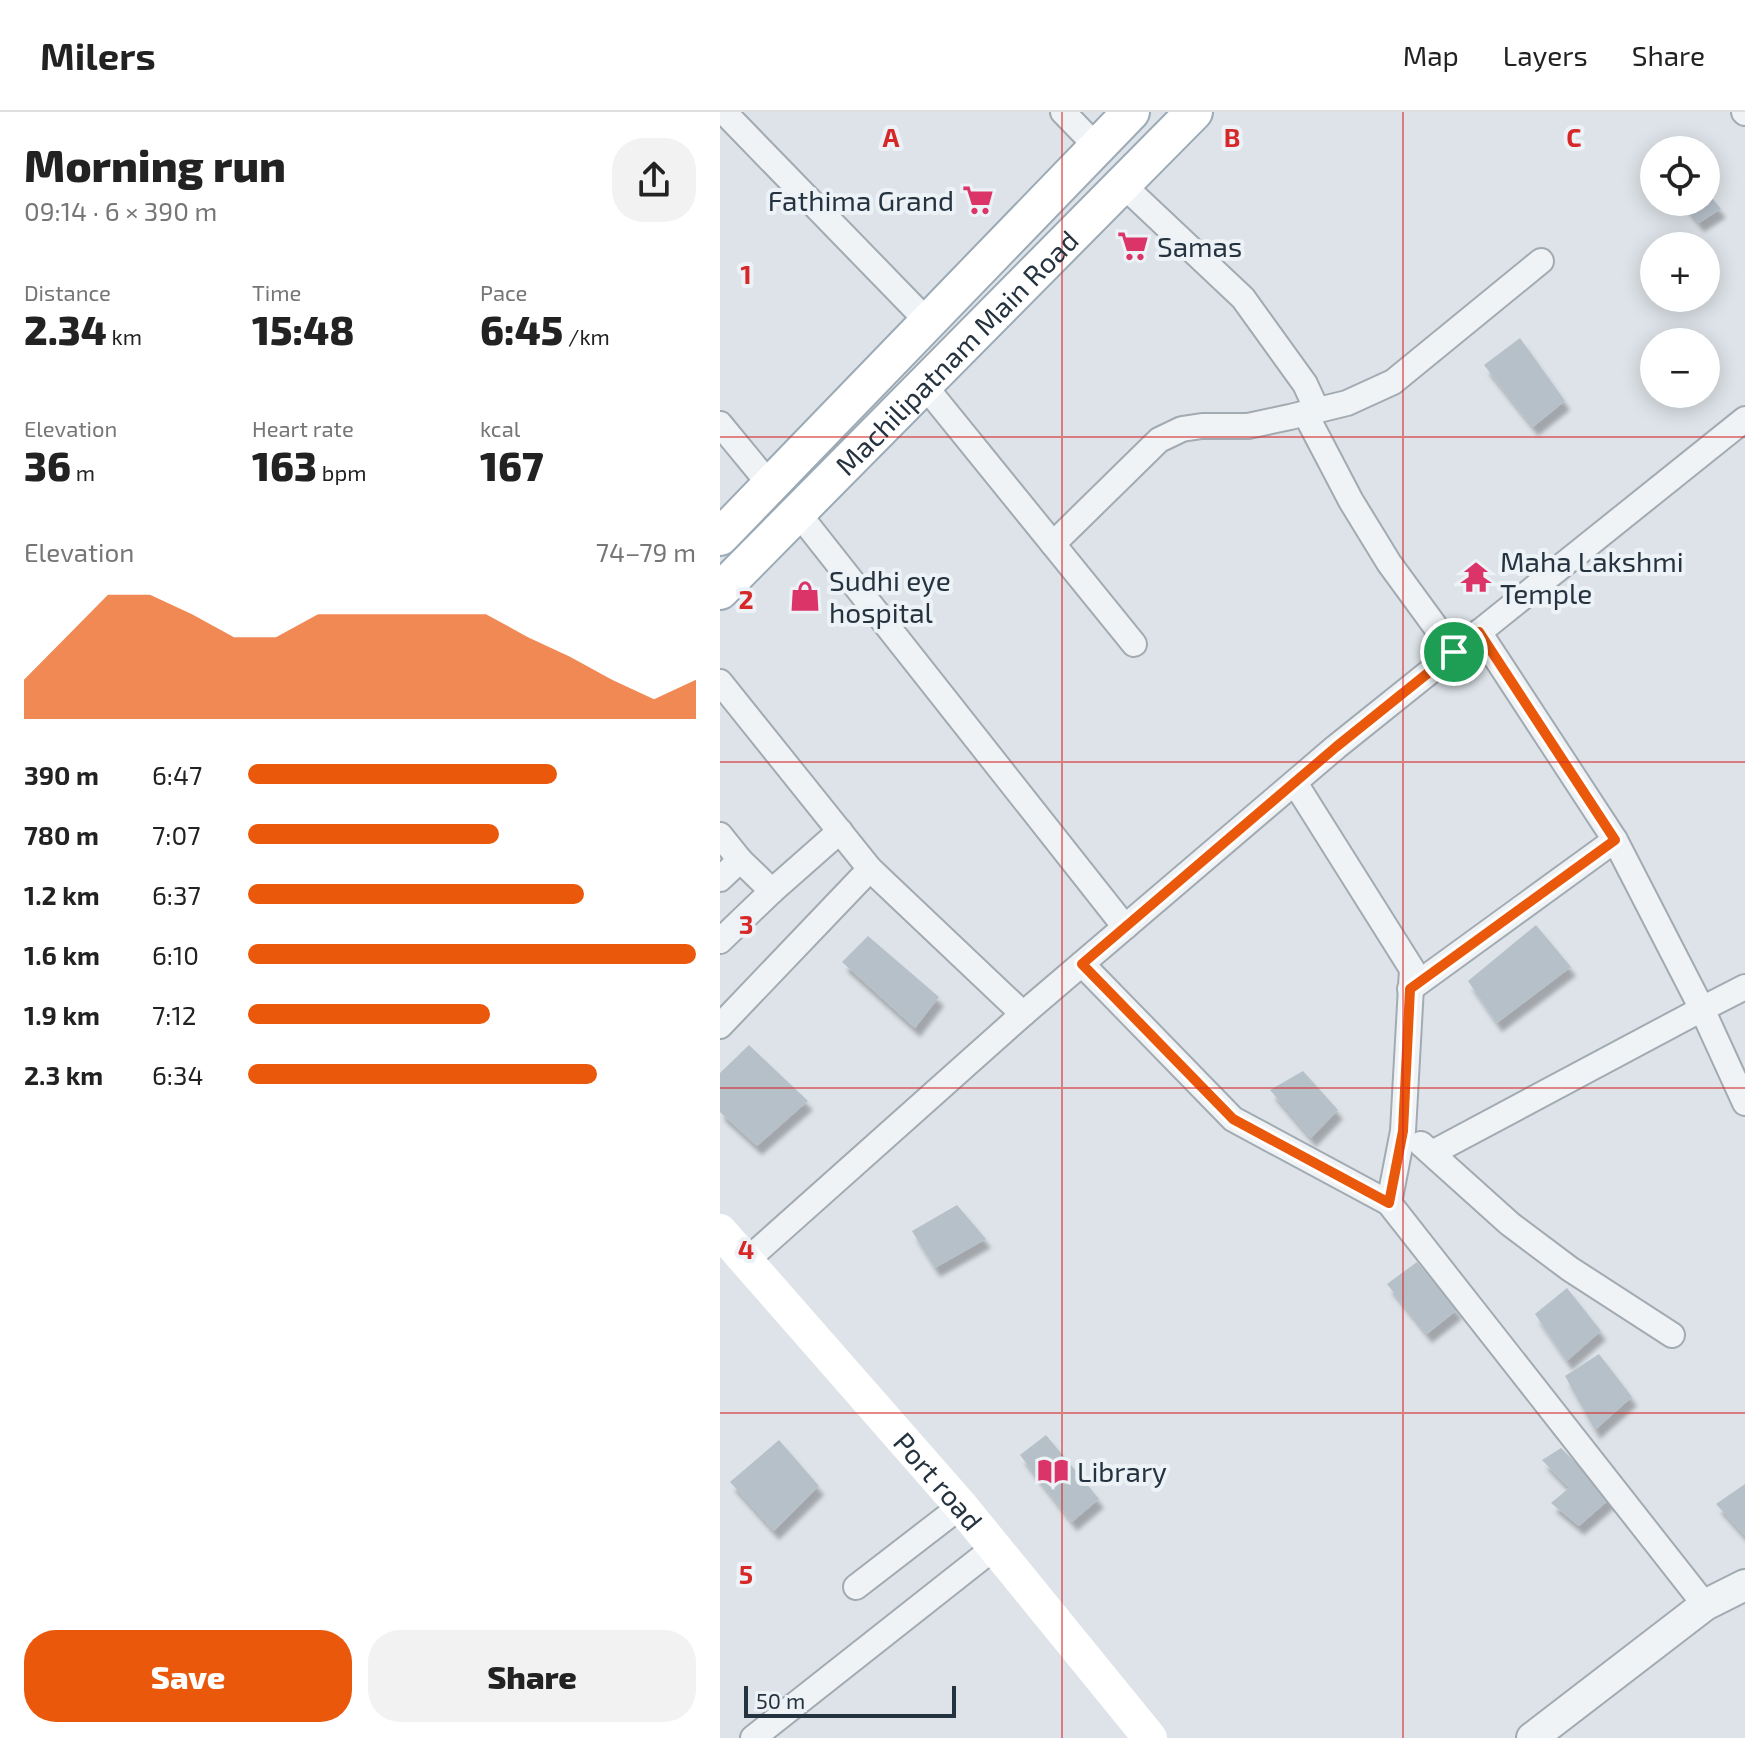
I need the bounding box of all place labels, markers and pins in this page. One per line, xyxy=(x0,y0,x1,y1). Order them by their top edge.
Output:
place label: Fathima Grand xyxy=(768,183,954,217)
supermarket icon: Fathima Grand xyxy=(961,183,995,217)
supermarket icon: Samas xyxy=(1116,229,1150,263)
place label: Samas xyxy=(1157,229,1242,263)
place label: Maha Lakshmi Temple xyxy=(1500,544,1684,610)
temple icon: Maha Lakshmi Temple xyxy=(1459,560,1493,594)
place label: Sudhi eye hospital xyxy=(829,563,951,629)
shop icon: Sudhi eye hospital xyxy=(788,579,822,613)
pin xyxy=(1420,618,1488,686)
library icon: Library xyxy=(1036,1454,1070,1488)
place label: Library xyxy=(1077,1454,1167,1488)

